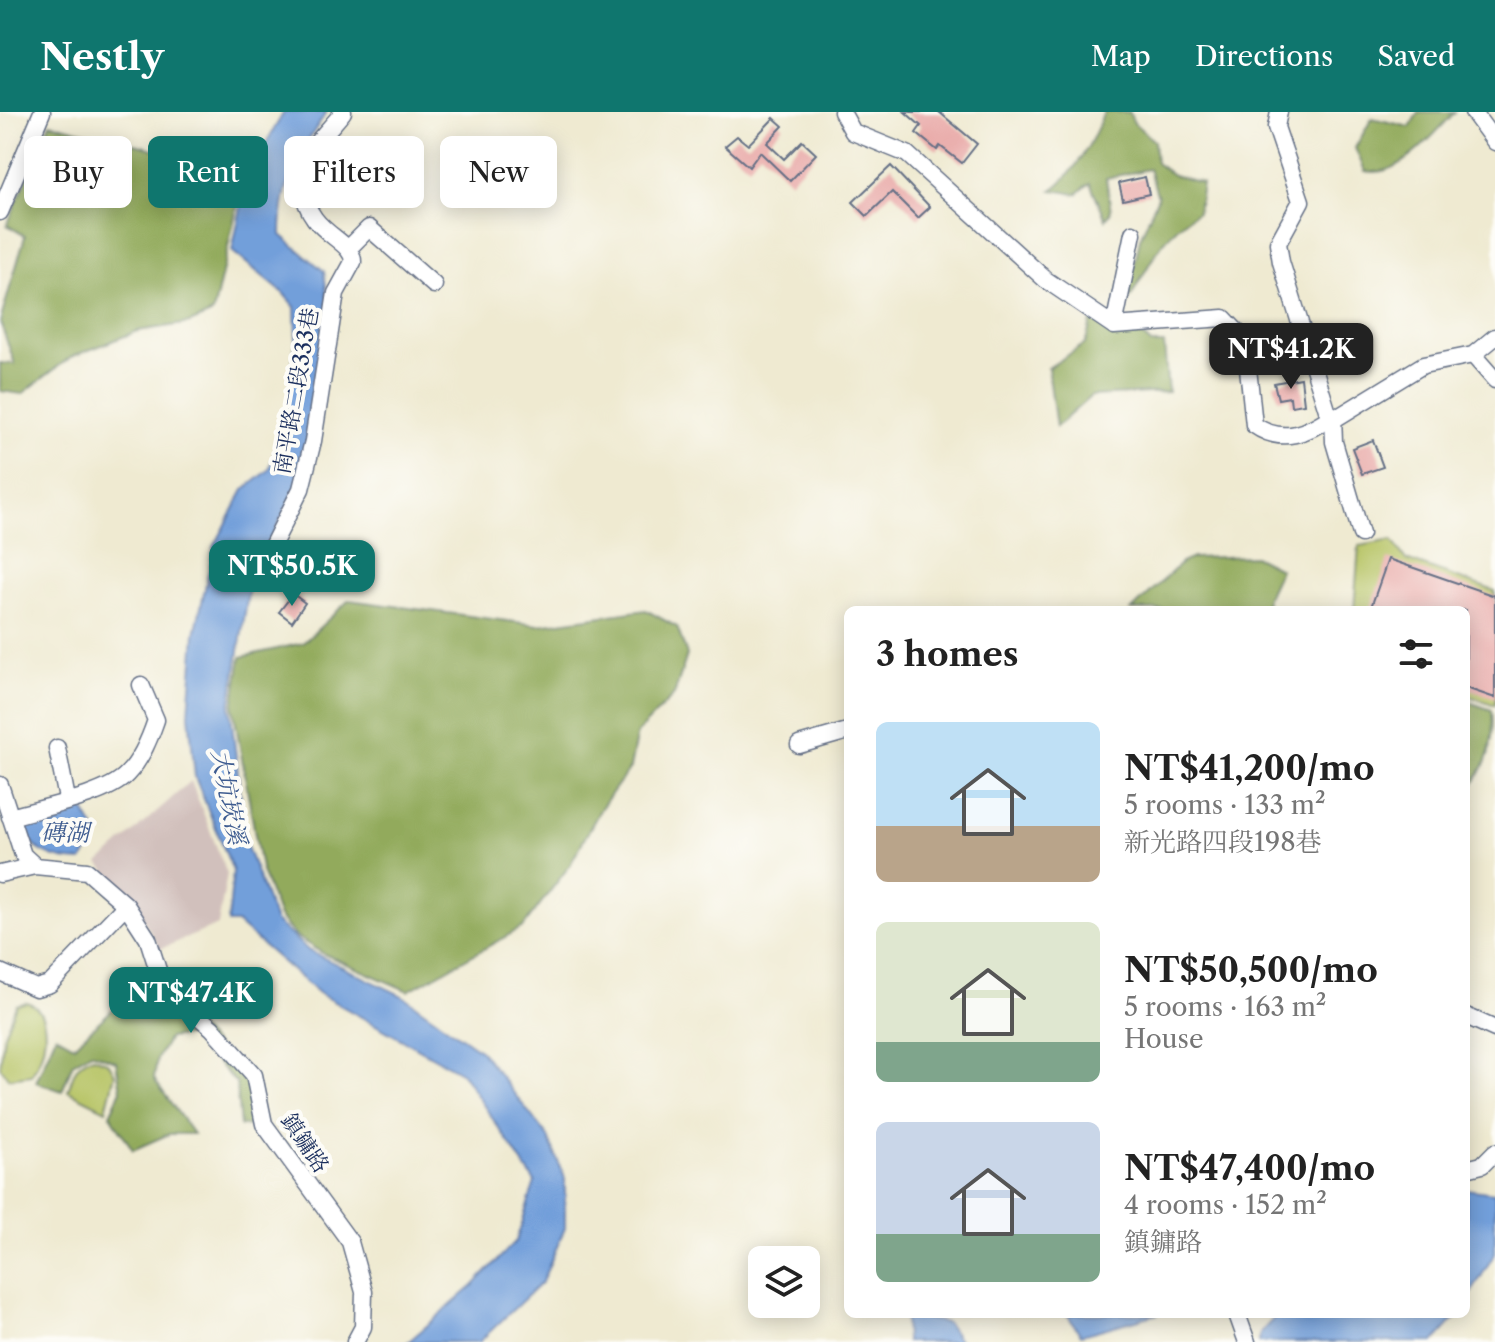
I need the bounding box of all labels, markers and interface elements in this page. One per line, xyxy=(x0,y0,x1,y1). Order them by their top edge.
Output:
text: Nestly xyxy=(40,33,164,80)
text: Map xyxy=(1091,39,1151,73)
text: Directions xyxy=(1195,39,1333,73)
text: Saved xyxy=(1377,39,1455,73)
chip: Buy xyxy=(24,136,132,208)
chip: Rent xyxy=(148,136,268,208)
chip: Filters xyxy=(284,136,424,208)
chip: New xyxy=(440,136,557,208)
street label: 南平路二段333巷 xyxy=(268,306,324,476)
pin: NT$41.2K xyxy=(1208,323,1374,391)
text: NT$41.2K xyxy=(1227,333,1355,365)
pin: NT$50.5K xyxy=(209,540,375,608)
text: NT$50.5K xyxy=(227,550,357,582)
icon: filters xyxy=(1394,632,1438,676)
text: 3 homes xyxy=(876,633,1019,675)
water label: 大坑崁溪 xyxy=(206,747,253,850)
text: NT$41,200/mo xyxy=(1124,747,1375,789)
icon: home xyxy=(940,754,1036,850)
text: 5 rooms · 133 m² xyxy=(1124,789,1326,821)
water label: 磚湖 xyxy=(41,818,93,847)
text: 新光路四段198巷 xyxy=(1124,826,1322,858)
text: NT$50,500/mo xyxy=(1124,949,1378,991)
icon: home xyxy=(940,954,1036,1050)
pin: NT$47.4K xyxy=(108,967,274,1035)
text: NT$47.4K xyxy=(127,977,255,1009)
text: 5 rooms · 163 m² xyxy=(1124,991,1326,1023)
text: House xyxy=(1124,1023,1204,1055)
street label: 鎮鏞路 xyxy=(275,1108,335,1178)
text: NT$47,400/mo xyxy=(1124,1147,1375,1189)
icon: home xyxy=(940,1154,1036,1250)
text: 4 rooms · 152 m² xyxy=(1124,1189,1327,1221)
text: 鎮鏞路 xyxy=(1124,1226,1202,1258)
map controls xyxy=(748,1246,820,1318)
button: layers xyxy=(748,1246,820,1318)

